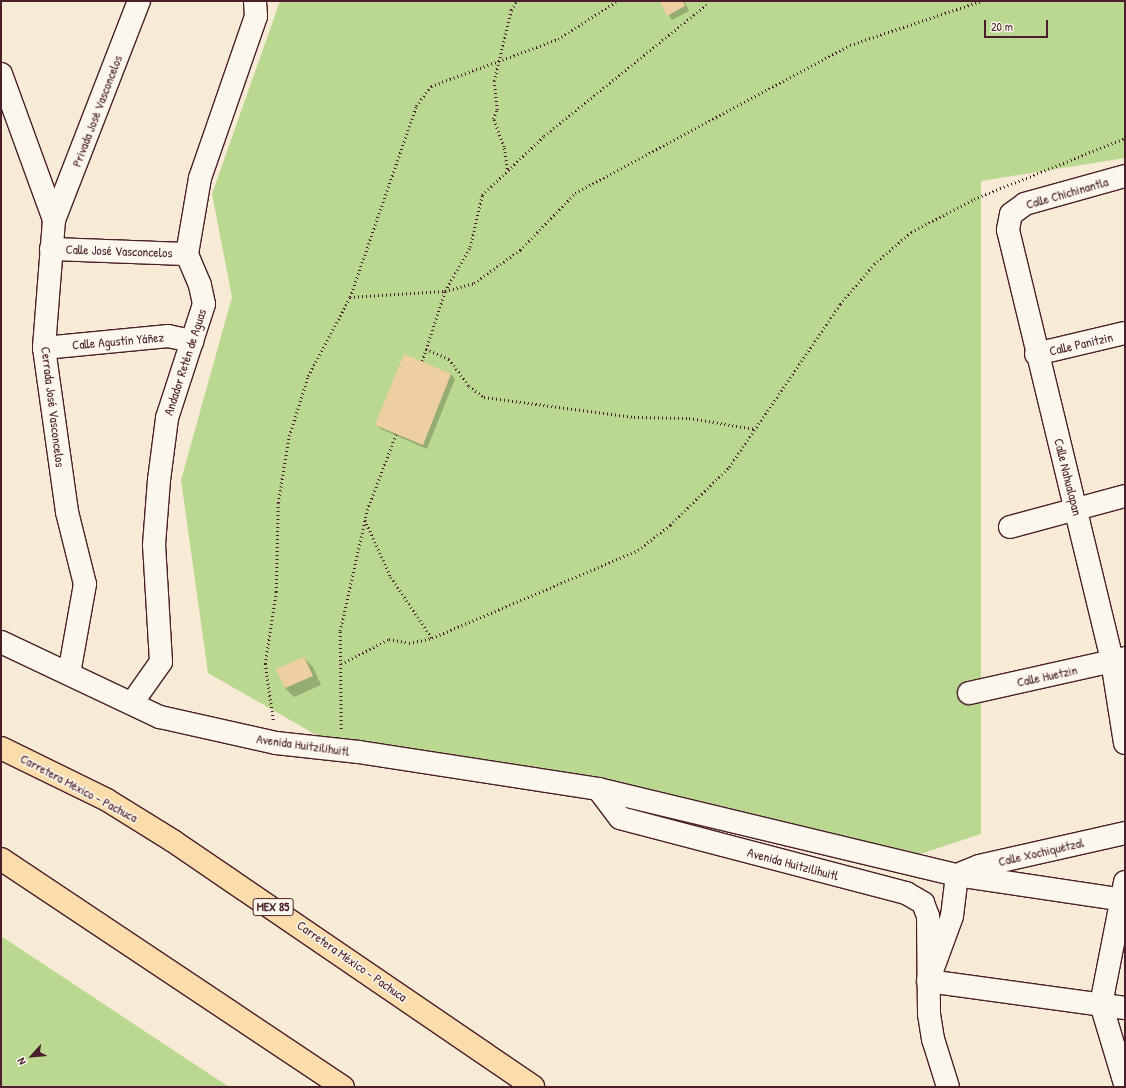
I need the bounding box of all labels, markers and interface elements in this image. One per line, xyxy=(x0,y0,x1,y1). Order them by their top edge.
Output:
scale bar xyxy=(986,12,1050,38)
text: 20 m xyxy=(991,18,1013,35)
street label: Privada José Vasconcelos xyxy=(69,53,125,169)
street label: Calle Chichinantla xyxy=(1024,174,1110,212)
street label: Calle José Vasconcelos xyxy=(65,241,173,261)
street label: Andador Retén de Aguas xyxy=(160,307,210,417)
street label: Calle Agustín Yáñez xyxy=(71,329,165,353)
street label: Calle Panitzin xyxy=(1048,329,1114,359)
street label: Cerrada José Vasconcelos xyxy=(38,346,68,468)
street label: Calle Nahualapan xyxy=(1051,437,1085,517)
street label: Calle Huetzin xyxy=(1015,662,1079,690)
street label: Avenida Huitzilíhuitl xyxy=(256,731,350,759)
street label: Carretera México - Pachuca xyxy=(18,750,140,826)
street label: Calle Xochiquétzal xyxy=(997,835,1085,869)
street label: Avenida Huitzilíhuitl xyxy=(746,844,840,884)
road number: MEX 85 xyxy=(252,897,294,917)
street label: Carretera México - Pachuca xyxy=(294,917,410,1005)
north arrow xyxy=(12,1036,52,1076)
text: N xyxy=(14,1056,29,1067)

